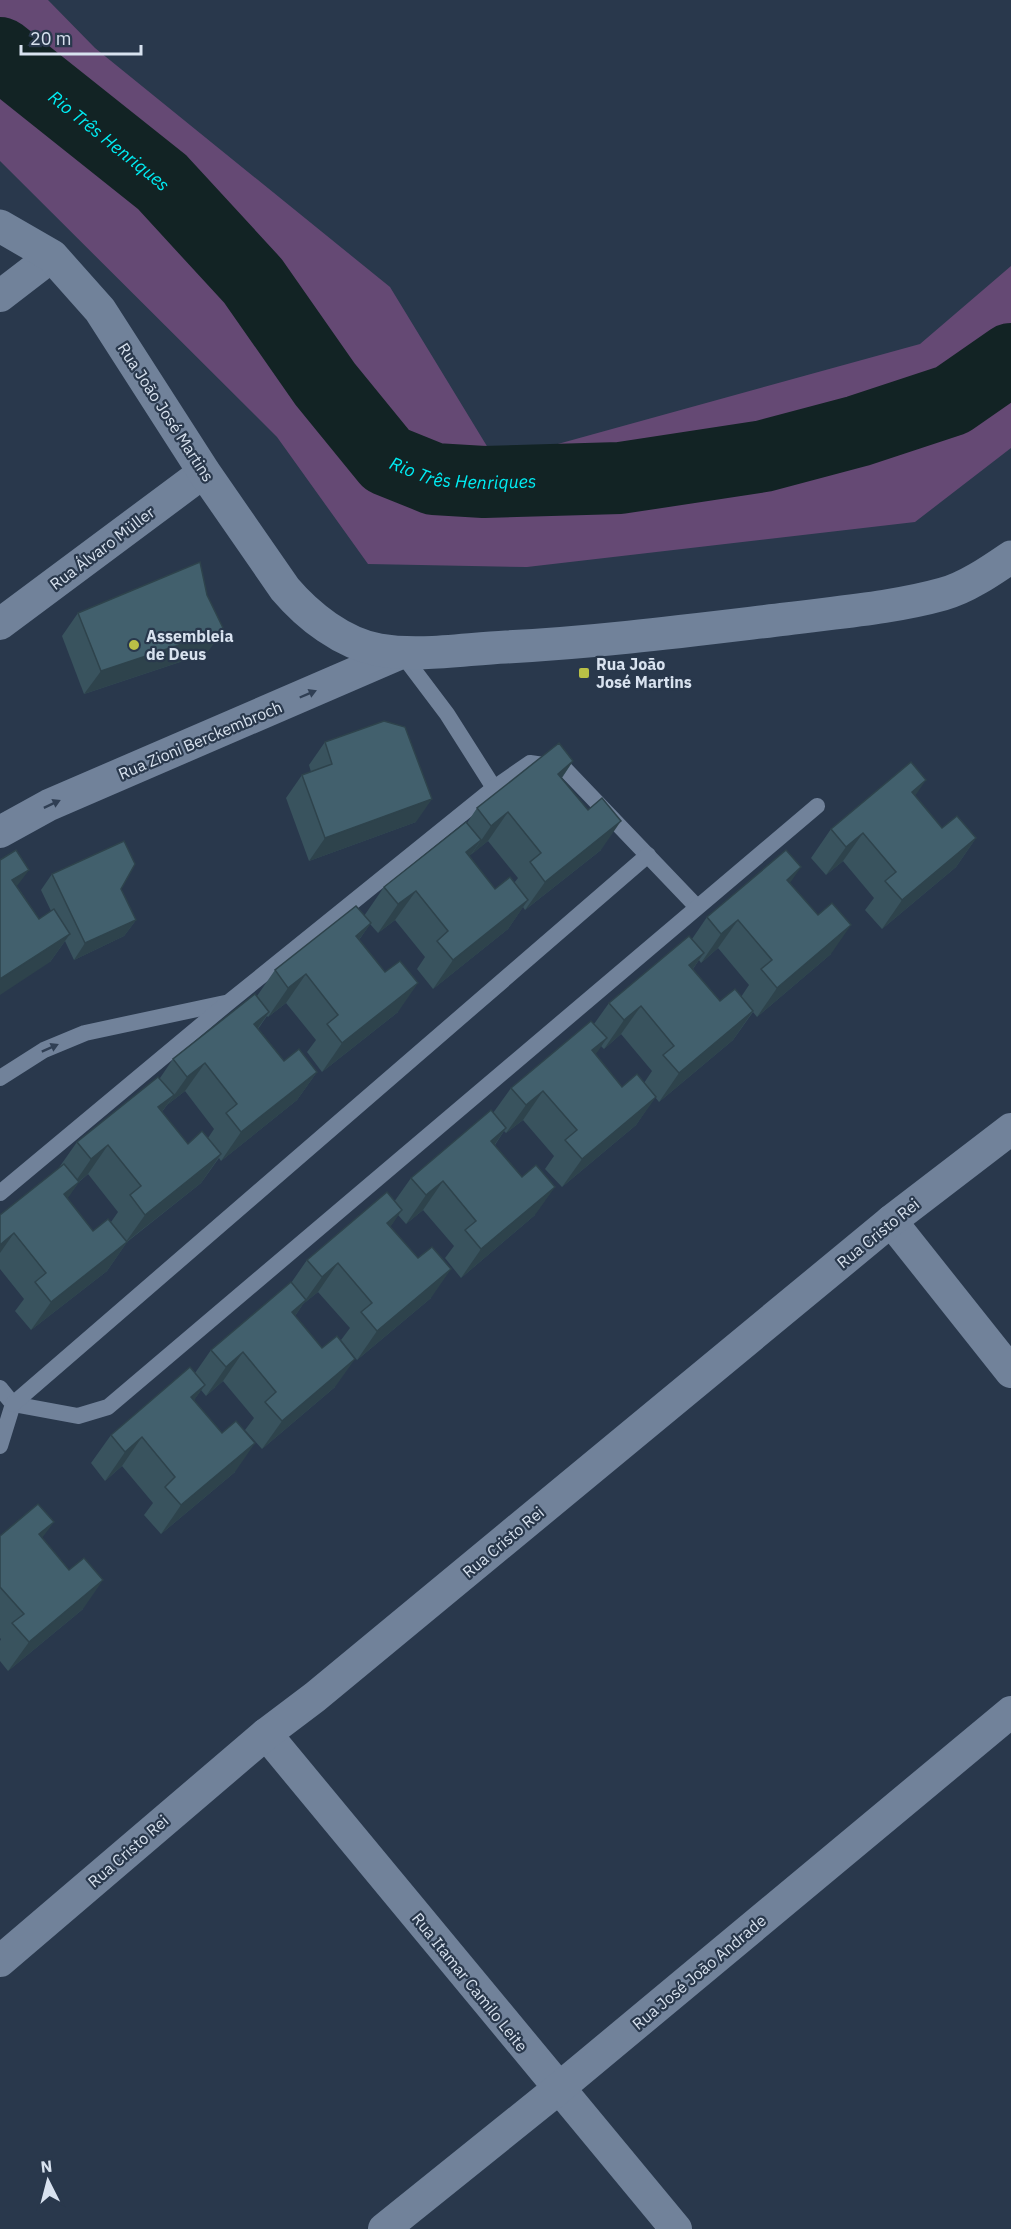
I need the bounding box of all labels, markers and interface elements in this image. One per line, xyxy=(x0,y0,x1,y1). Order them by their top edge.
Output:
scale bar xyxy=(21,18,141,56)
text: 20 m xyxy=(30,27,72,50)
water label: Rio Três Henriques xyxy=(44,85,175,195)
street label: Rua João José Martins xyxy=(114,339,218,485)
water label: Rio Três Henriques xyxy=(387,451,537,494)
street label: Rua Álvaro Müller xyxy=(45,501,159,594)
place label: Assembleia de Deus xyxy=(146,626,234,664)
marker: Assembleia de Deus xyxy=(127,638,141,652)
place label: Rua João José Martins xyxy=(596,654,692,692)
marker: Rua João José Martins xyxy=(577,666,591,680)
one-way arrow xyxy=(299,689,316,698)
street label: Rua Zioni Berckembroch xyxy=(115,696,285,784)
one-way arrow xyxy=(43,799,61,809)
one-way arrow xyxy=(41,1042,59,1052)
street label: Rua Cristo Rei xyxy=(833,1194,923,1272)
street label: Rua Cristo Rei xyxy=(458,1502,548,1582)
street label: Rua Cristo Rei xyxy=(84,1811,172,1891)
street label: Rua Itamar Camilo Leite xyxy=(408,1909,532,2056)
street label: Rua José João Andrade xyxy=(628,1910,770,2034)
north arrow xyxy=(18,2151,78,2211)
text: N xyxy=(40,2156,53,2177)

